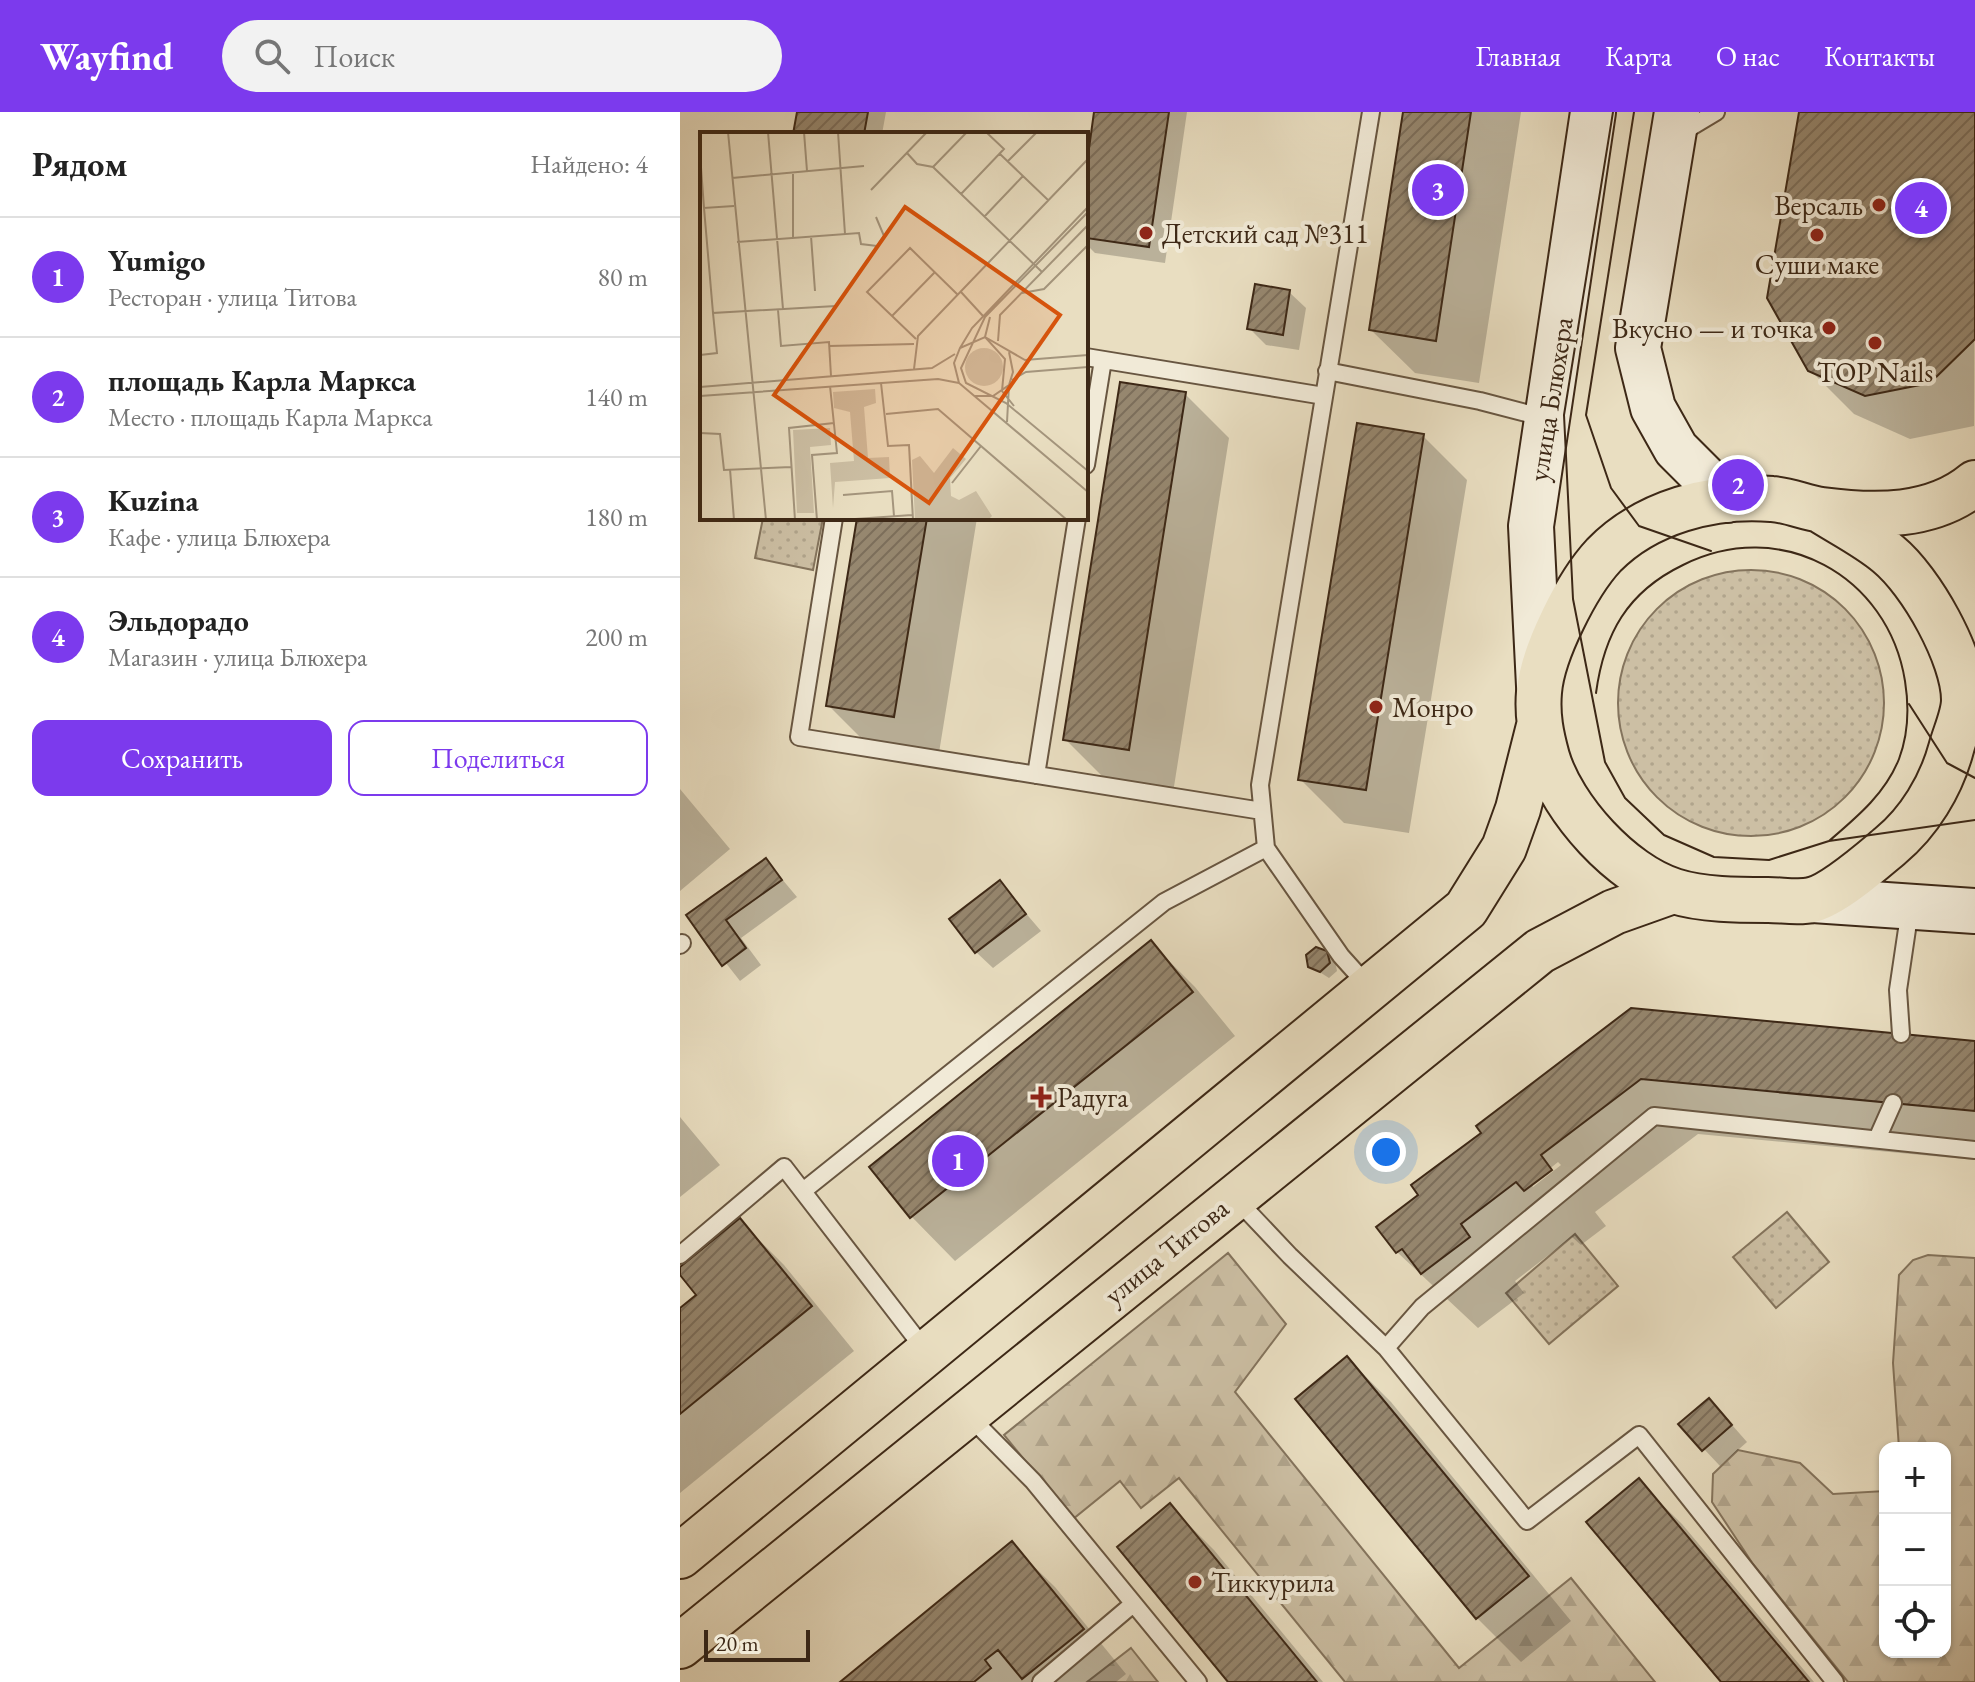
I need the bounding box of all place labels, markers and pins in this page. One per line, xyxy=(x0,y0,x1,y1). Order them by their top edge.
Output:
pin: 3 xyxy=(1412,160,1464,220)
pin: 4 xyxy=(1895,178,1947,238)
place label: Версаль xyxy=(1774,187,1863,223)
marker: Версаль xyxy=(1870,196,1888,214)
place label: Детский сад №311 xyxy=(1162,215,1369,251)
marker: Детский сад №311 xyxy=(1137,224,1155,242)
marker: Суши маке xyxy=(1808,226,1826,244)
place label: Суши маке xyxy=(1755,246,1879,282)
place label: Вкусно — и точка xyxy=(1612,310,1814,346)
marker: Вкусно — и точка xyxy=(1820,319,1838,337)
marker: TOP Nails xyxy=(1866,334,1884,352)
place label: TOP Nails xyxy=(1817,354,1933,390)
pin: 2 xyxy=(1712,455,1764,515)
place label: Монро xyxy=(1392,689,1474,725)
marker: Монро xyxy=(1367,698,1385,716)
place label: Радуга xyxy=(1057,1079,1129,1115)
marker: Радуга xyxy=(1032,1088,1050,1106)
pin: 1 xyxy=(932,1131,984,1191)
place label: Тиккурила xyxy=(1211,1564,1336,1600)
marker: Тиккурила xyxy=(1186,1573,1204,1591)

